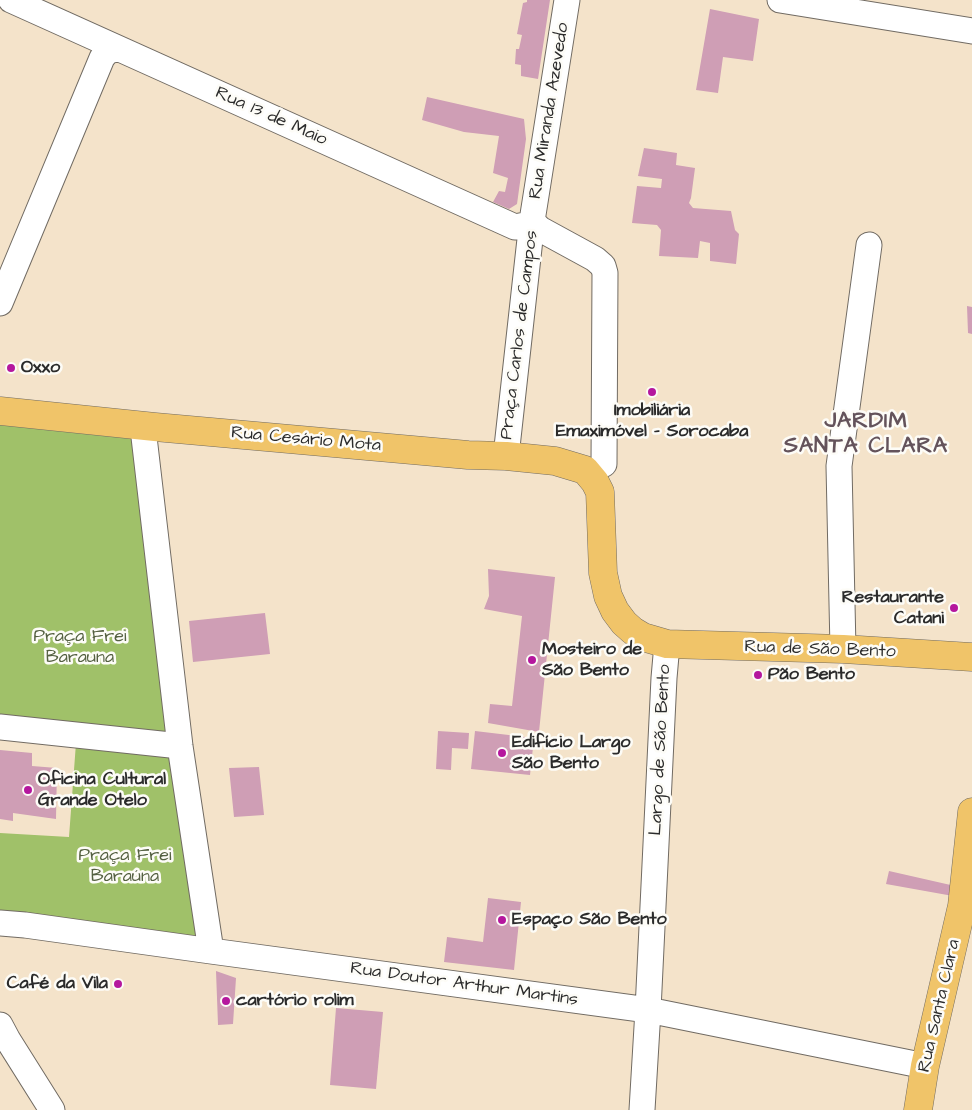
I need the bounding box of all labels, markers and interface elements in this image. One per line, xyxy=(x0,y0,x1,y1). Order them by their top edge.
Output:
street label: Rua Miranda Azevedo xyxy=(525,21,575,201)
street label: Rua 13 de Maio xyxy=(212,83,330,151)
street label: Praça Carlos de Campos xyxy=(496,229,544,441)
place label: Oxxo xyxy=(21,357,60,379)
marker: Oxxo xyxy=(5,362,17,374)
marker: Imobiliária Emaximóvel - Sorocaba xyxy=(646,386,658,398)
place label: Imobiliária Emaximóvel - Sorocaba xyxy=(556,400,748,442)
district label: JARDIM SANTA CLARA xyxy=(782,409,950,461)
street label: Rua Cesário Mota xyxy=(230,423,382,457)
place label: Restaurante Catani xyxy=(842,587,944,630)
marker: Restaurante Catani xyxy=(948,602,960,614)
park label: Praça Frei Barauna xyxy=(33,626,127,669)
street label: Rua de São Bento xyxy=(744,637,896,663)
place label: Mosteiro de São Bento xyxy=(542,639,642,682)
marker: Mosteiro de São Bento xyxy=(526,654,538,666)
street label: Largo de São Bento xyxy=(646,664,676,836)
place label: Pão Bento xyxy=(768,664,855,686)
marker: Pão Bento xyxy=(752,669,764,681)
place label: Edifício Largo São Bento xyxy=(512,732,630,774)
marker: Edifício Largo São Bento xyxy=(496,747,508,759)
place label: Oficina Cultural Grande Otelo xyxy=(38,769,166,812)
marker: Oficina Cultural Grande Otelo xyxy=(22,784,34,796)
park label: Praça Frei Baraúna xyxy=(78,845,172,888)
place label: Espaço São Bento xyxy=(512,909,667,931)
marker: Espaço São Bento xyxy=(496,914,508,926)
street label: Rua Santa Clara xyxy=(914,938,966,1074)
street label: Rua Doutor Arthur Martins xyxy=(349,958,579,1012)
place label: Café da Vila xyxy=(7,973,108,995)
marker: Café da Vila xyxy=(112,978,124,990)
place label: cartório rolim xyxy=(236,990,353,1012)
marker: cartório rolim xyxy=(220,995,232,1007)

